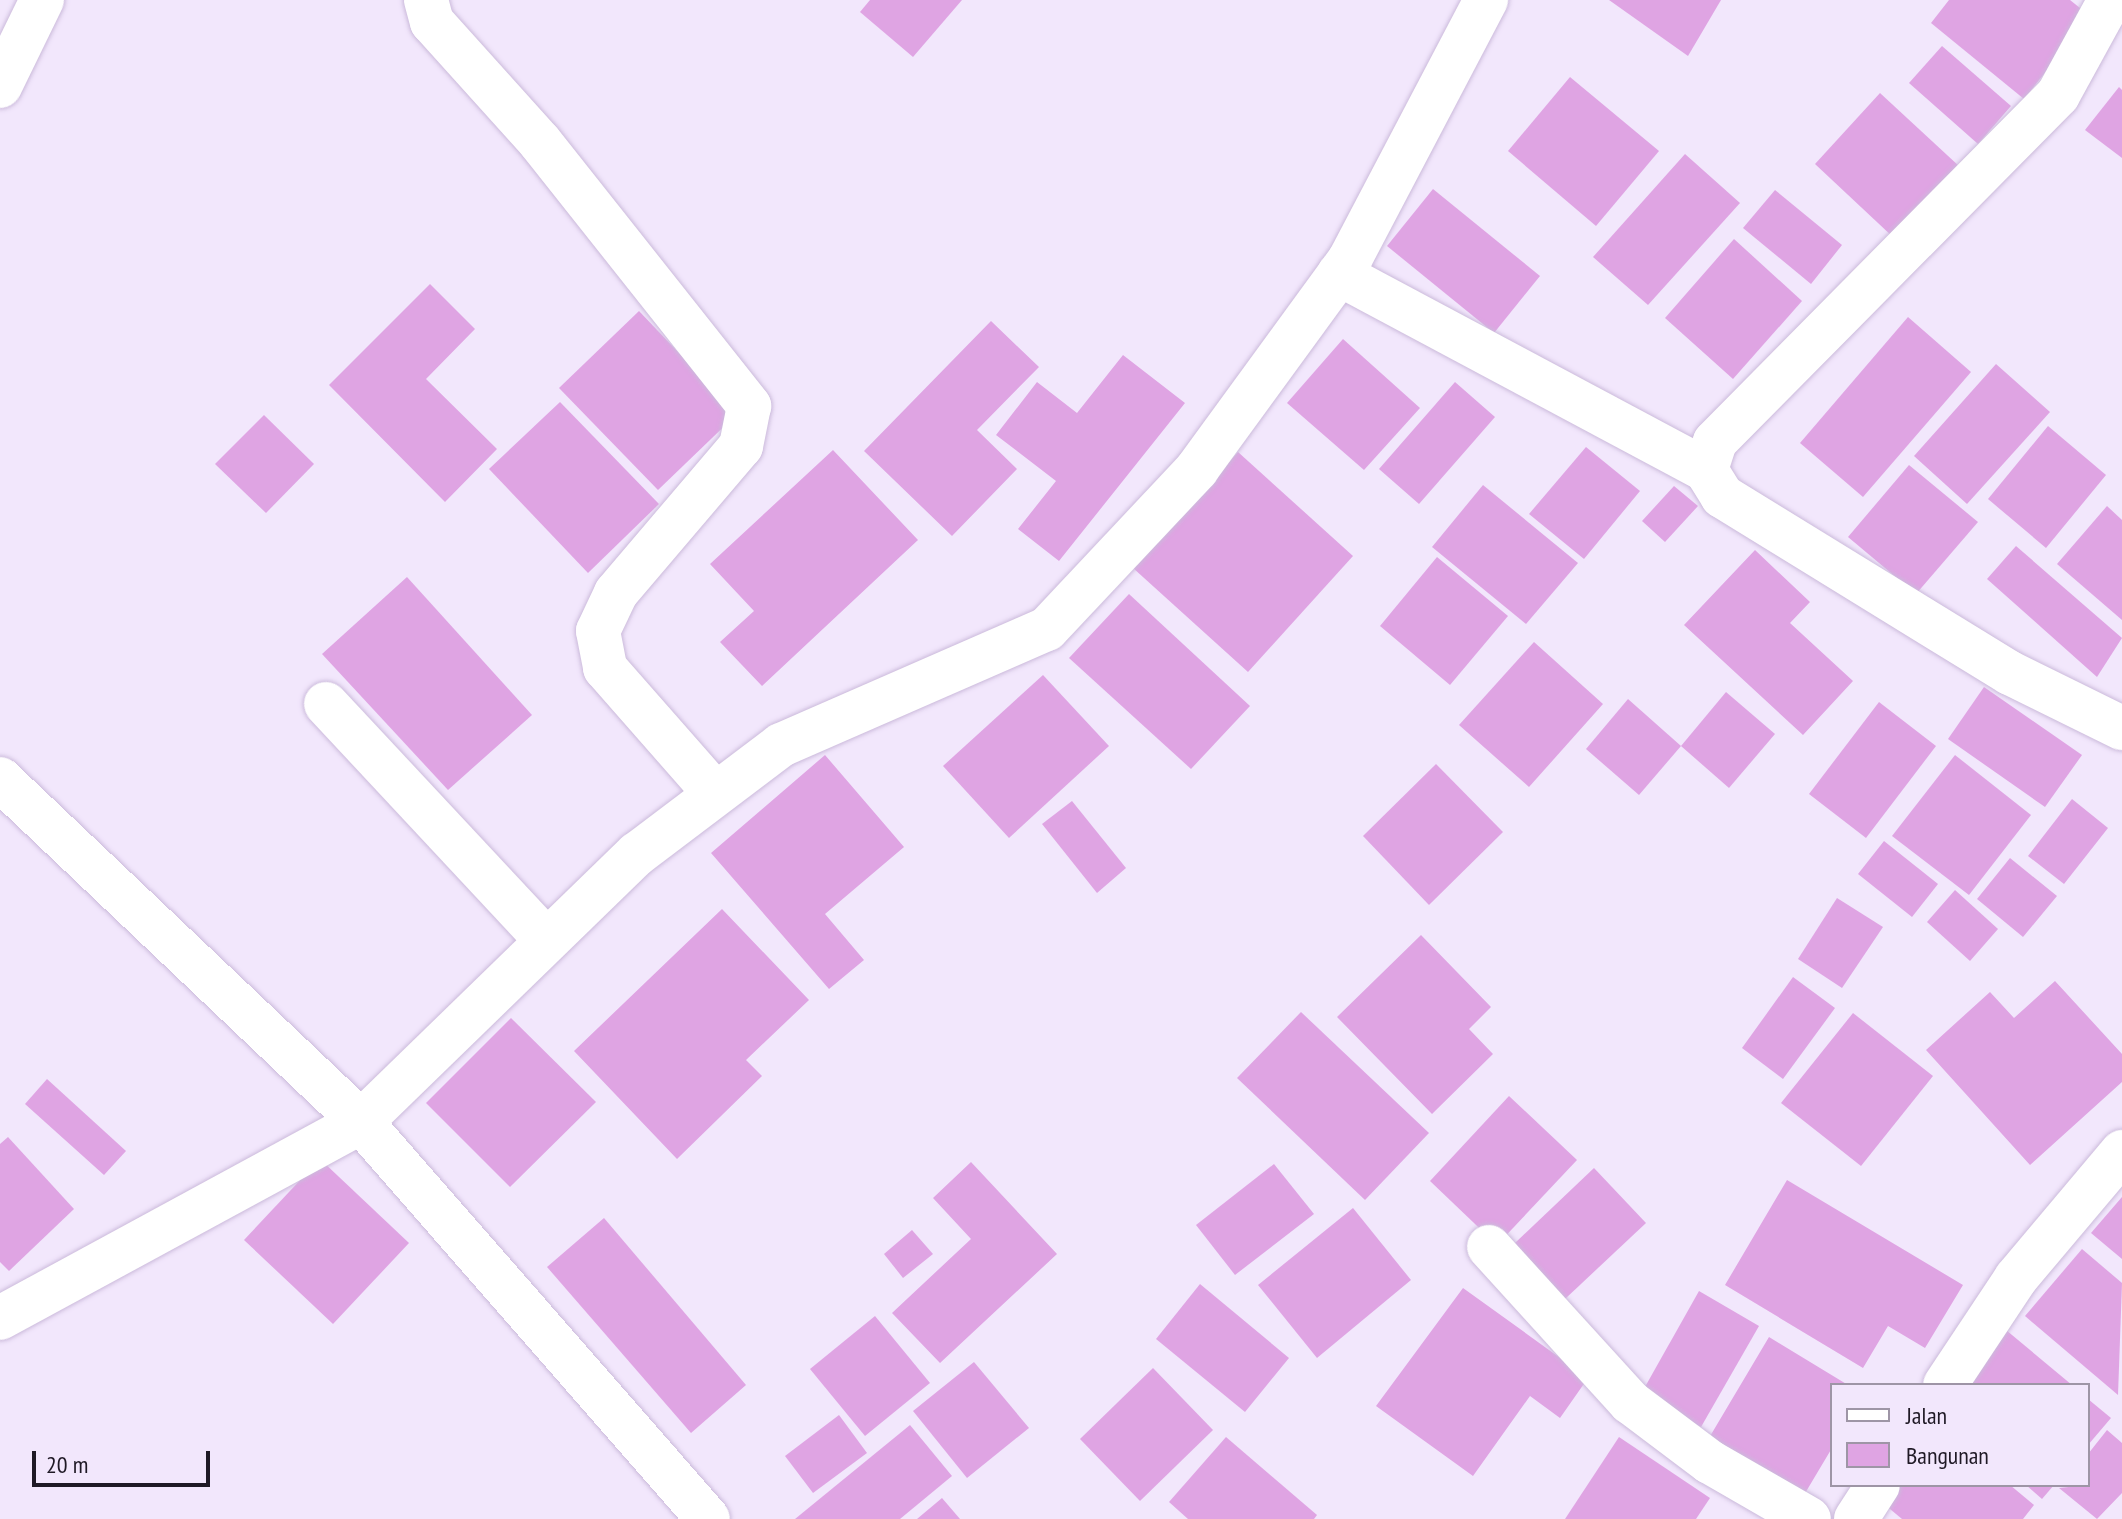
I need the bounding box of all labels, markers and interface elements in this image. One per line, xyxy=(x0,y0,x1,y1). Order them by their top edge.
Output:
legend xyxy=(1830,1383,2090,1487)
text: Jalan xyxy=(1906,1400,1947,1431)
scale bar xyxy=(36,1435,214,1485)
text: Bangunan xyxy=(1906,1440,1989,1471)
text: 20 m xyxy=(46,1449,88,1480)

